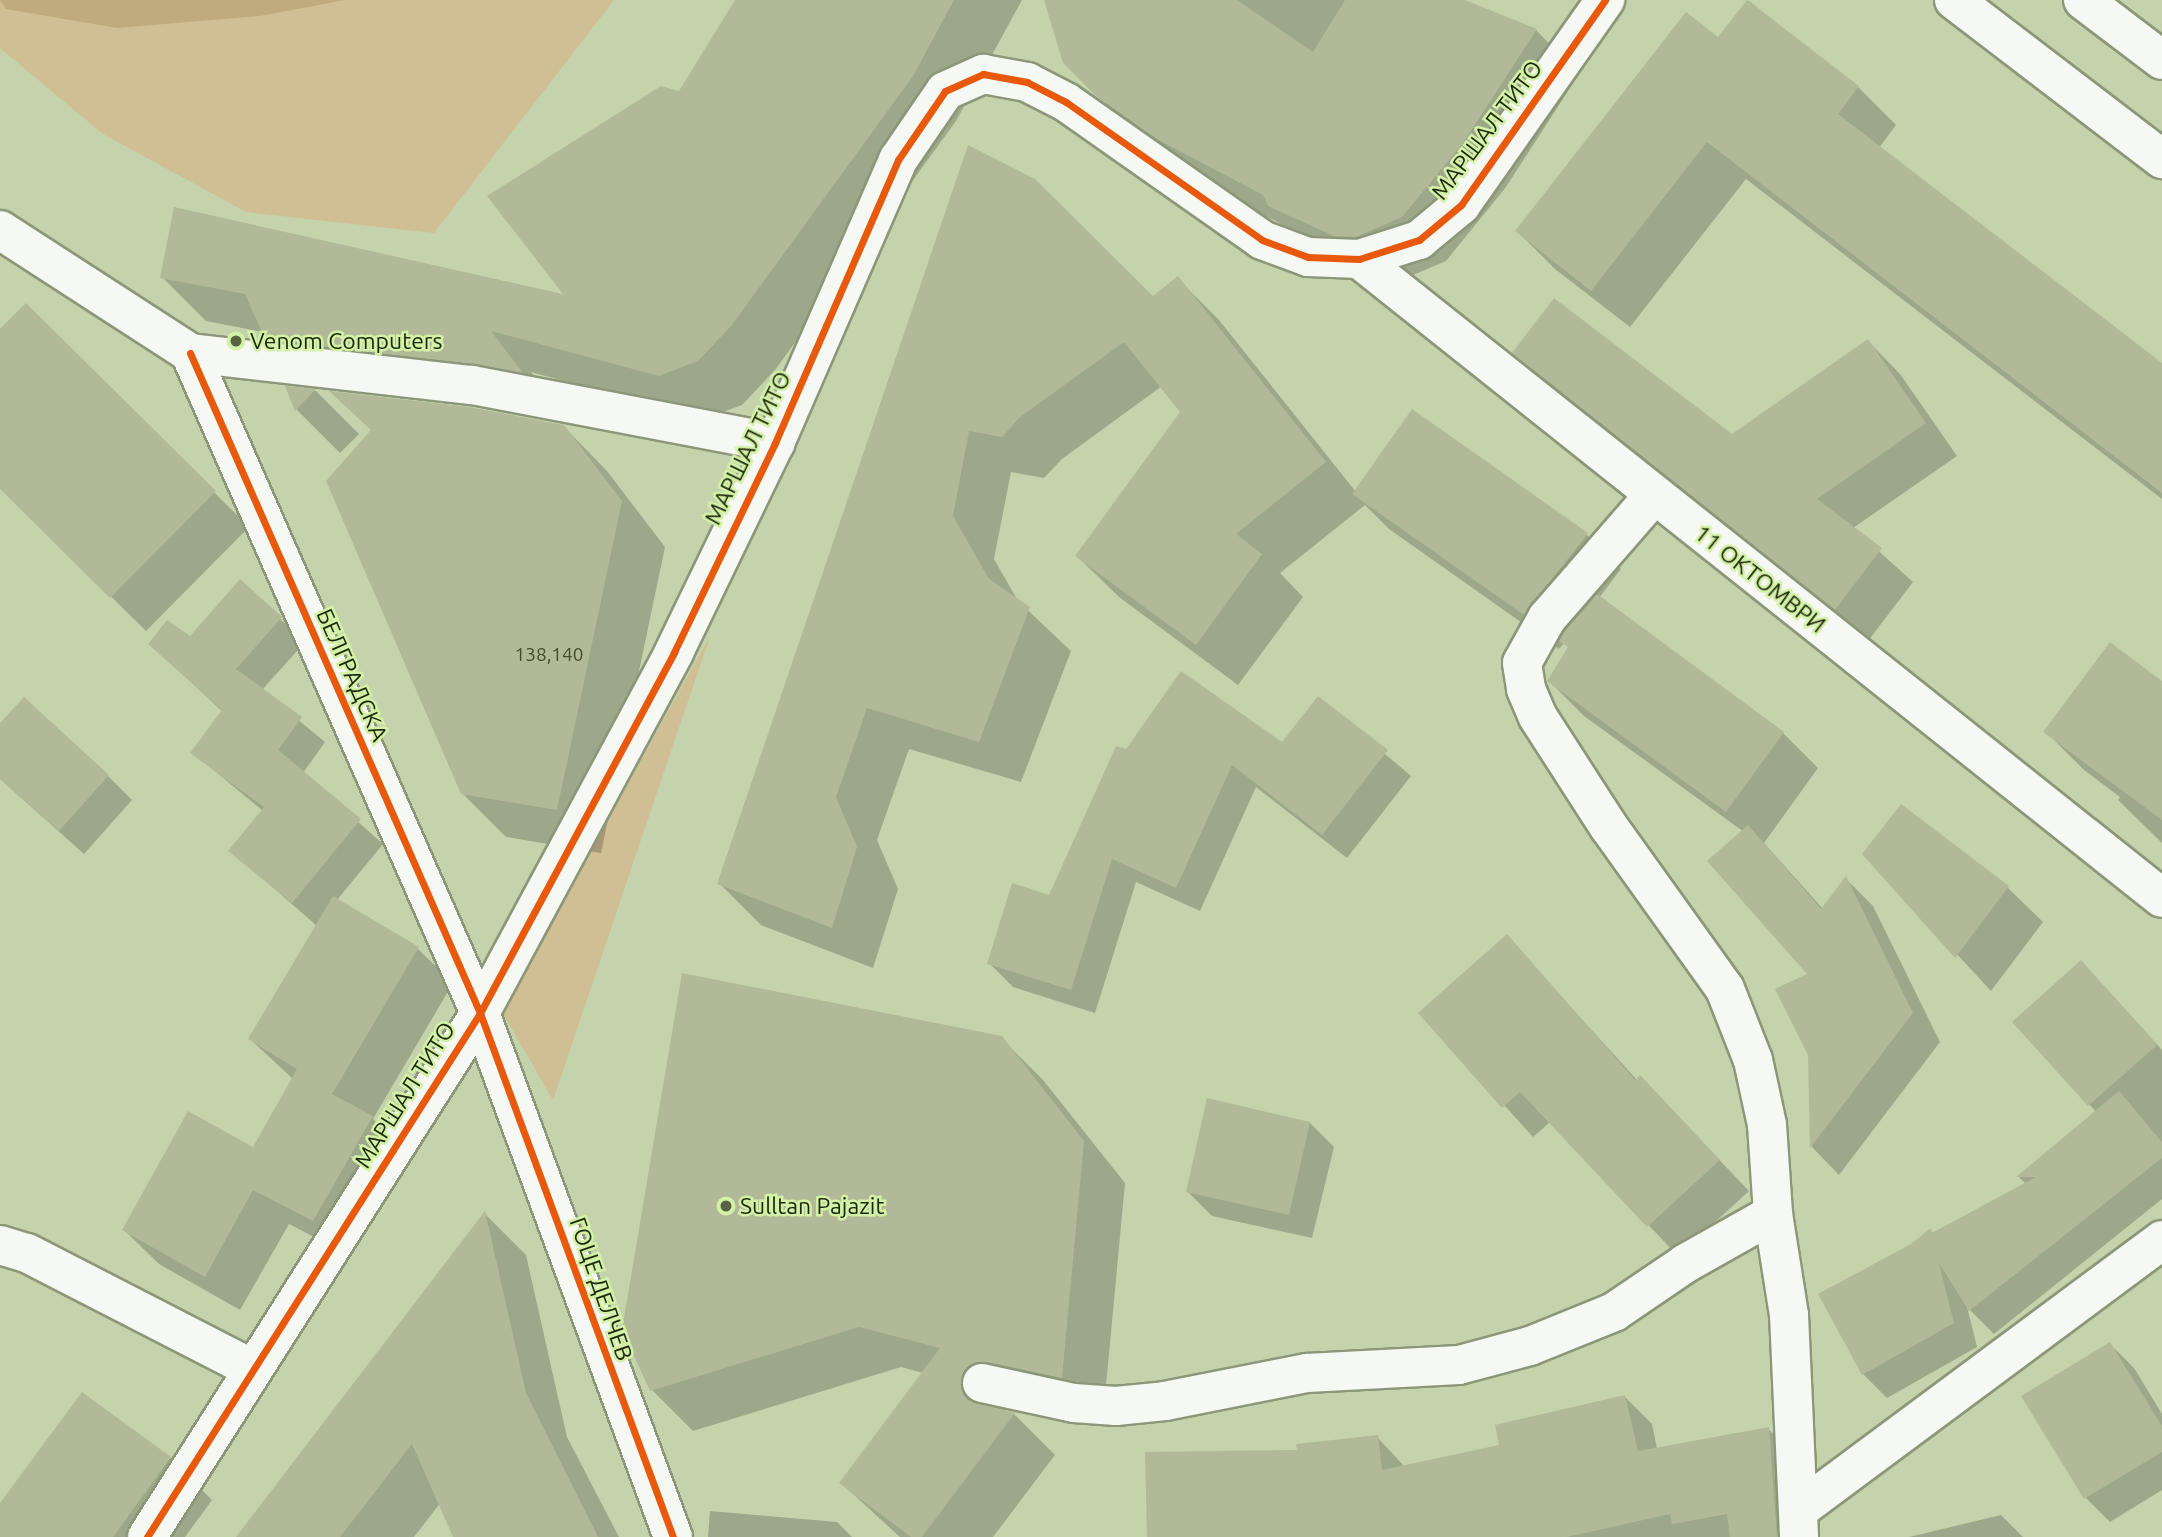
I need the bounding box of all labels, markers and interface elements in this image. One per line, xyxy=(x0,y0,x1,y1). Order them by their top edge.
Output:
street label: МАРШАЛ ТИТО xyxy=(1426,55,1548,205)
place label: Venom Computers xyxy=(250,327,443,355)
marker: Venom Computers xyxy=(228,333,244,349)
street label: МАРШАЛ ТИТО xyxy=(699,367,797,529)
street label: 11 ОКТОМВРИ xyxy=(1689,519,1831,639)
street label: БЕЛГРАДСКА xyxy=(310,604,394,746)
house number: 138,140 xyxy=(515,644,583,666)
street label: МАРШАЛ ТИТО xyxy=(349,1017,461,1173)
place label: Sulltan Pajazit xyxy=(740,1192,884,1220)
marker: Sulltan Pajazit xyxy=(718,1198,734,1214)
street label: ГОЦЕ ДЕЛЧЕВ xyxy=(564,1214,638,1364)

